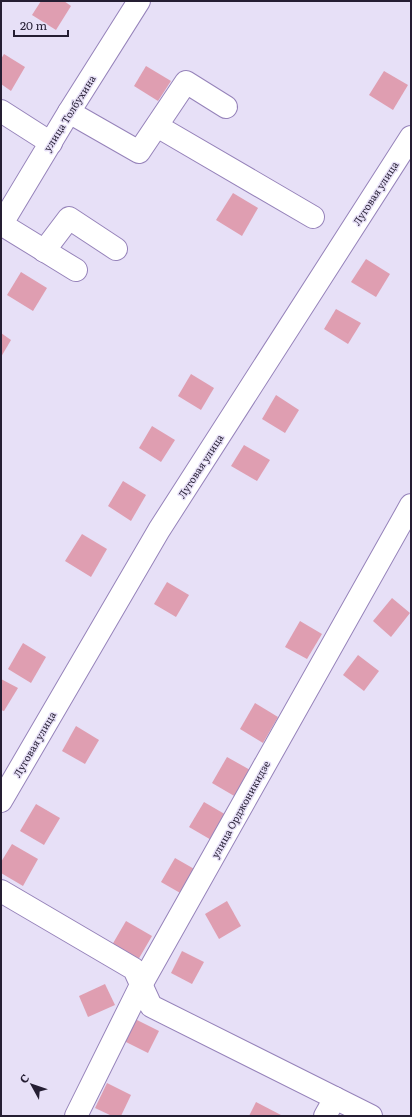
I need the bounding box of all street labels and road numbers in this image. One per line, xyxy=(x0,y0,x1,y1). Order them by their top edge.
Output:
street label: улица Толбухина xyxy=(39,71,99,154)
street label: Луговая улица xyxy=(349,157,402,228)
street label: Луговая улица xyxy=(174,430,227,501)
street label: Луговая улица xyxy=(9,708,59,780)
street label: улица Орджоникидзе xyxy=(207,758,273,860)

